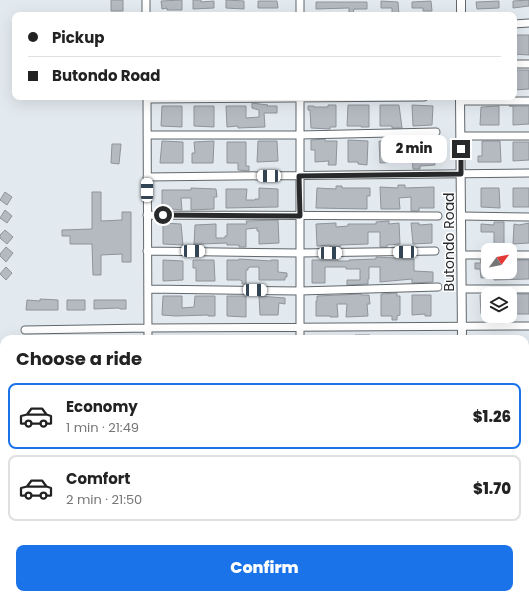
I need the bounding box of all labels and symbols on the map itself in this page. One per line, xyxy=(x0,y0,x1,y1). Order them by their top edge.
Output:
callout: 2 min xyxy=(381,135,447,163)
route end xyxy=(452,140,470,158)
car xyxy=(257,170,281,182)
car xyxy=(141,178,153,202)
street label: Butondo Road xyxy=(439,192,459,292)
route start xyxy=(154,206,172,224)
north arrow xyxy=(481,243,517,279)
car xyxy=(181,245,205,257)
car xyxy=(393,246,417,258)
car xyxy=(318,247,342,259)
car xyxy=(243,284,267,296)

